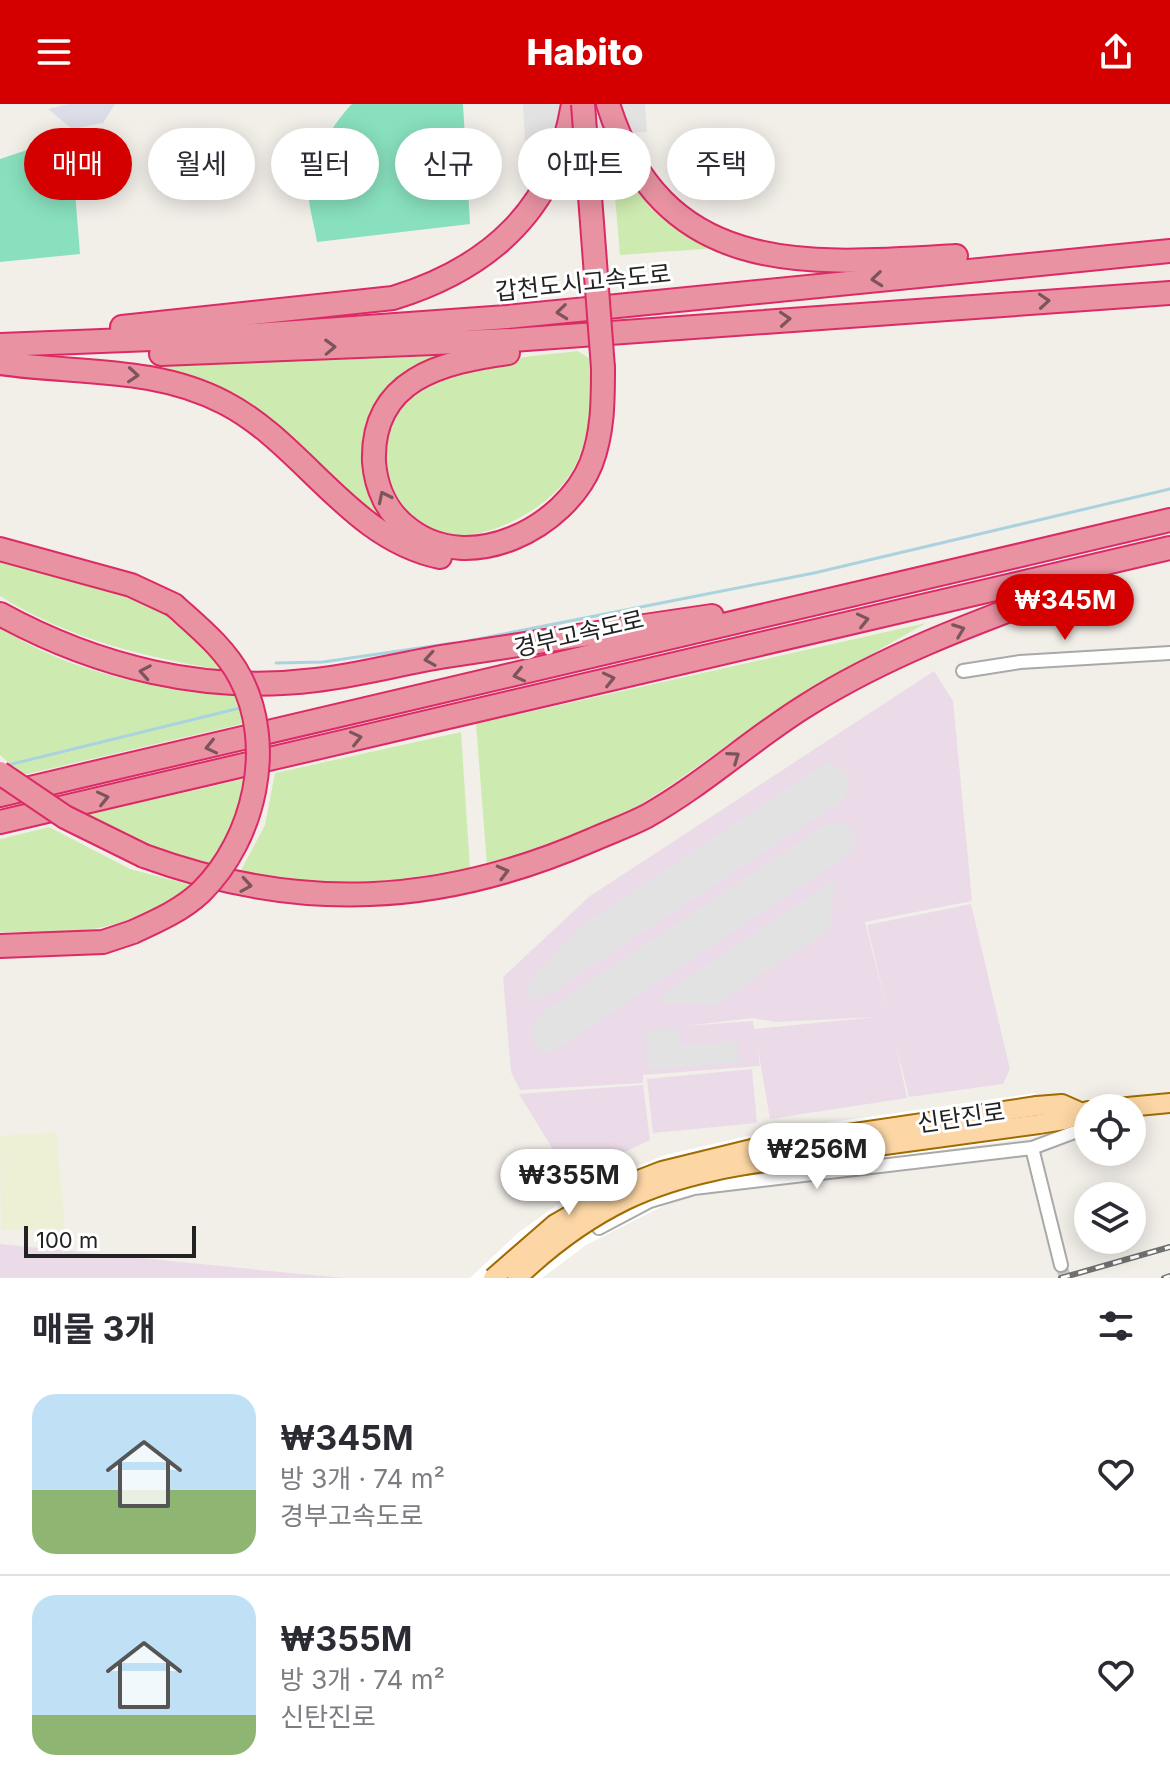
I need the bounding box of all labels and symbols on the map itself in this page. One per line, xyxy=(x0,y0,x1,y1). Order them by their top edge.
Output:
street label: 갑천도시고속도로 xyxy=(494,259,672,306)
one-way arrow xyxy=(870,270,883,287)
one-way arrow xyxy=(1038,293,1051,310)
one-way arrow xyxy=(555,303,568,320)
one-way arrow xyxy=(779,311,792,328)
one-way arrow xyxy=(324,339,337,356)
one-way arrow xyxy=(127,366,140,383)
one-way arrow xyxy=(378,491,394,506)
pin: ₩345M xyxy=(1009,574,1121,642)
street label: 경부고속도로 xyxy=(511,604,647,663)
one-way arrow xyxy=(855,612,869,629)
one-way arrow xyxy=(951,623,965,640)
one-way arrow xyxy=(423,649,437,666)
one-way arrow xyxy=(138,664,152,681)
one-way arrow xyxy=(512,666,526,683)
one-way arrow xyxy=(602,671,616,688)
one-way arrow xyxy=(349,731,363,748)
one-way arrow xyxy=(205,738,218,755)
one-way arrow xyxy=(725,752,739,767)
one-way arrow xyxy=(96,790,110,807)
one-way arrow xyxy=(495,865,509,881)
one-way arrow xyxy=(239,875,253,892)
street label: 신탄진로 xyxy=(915,1097,1007,1138)
pin: ₩256M xyxy=(761,1123,873,1191)
pin: ₩355M xyxy=(513,1149,625,1217)
scale bar xyxy=(24,1222,196,1258)

